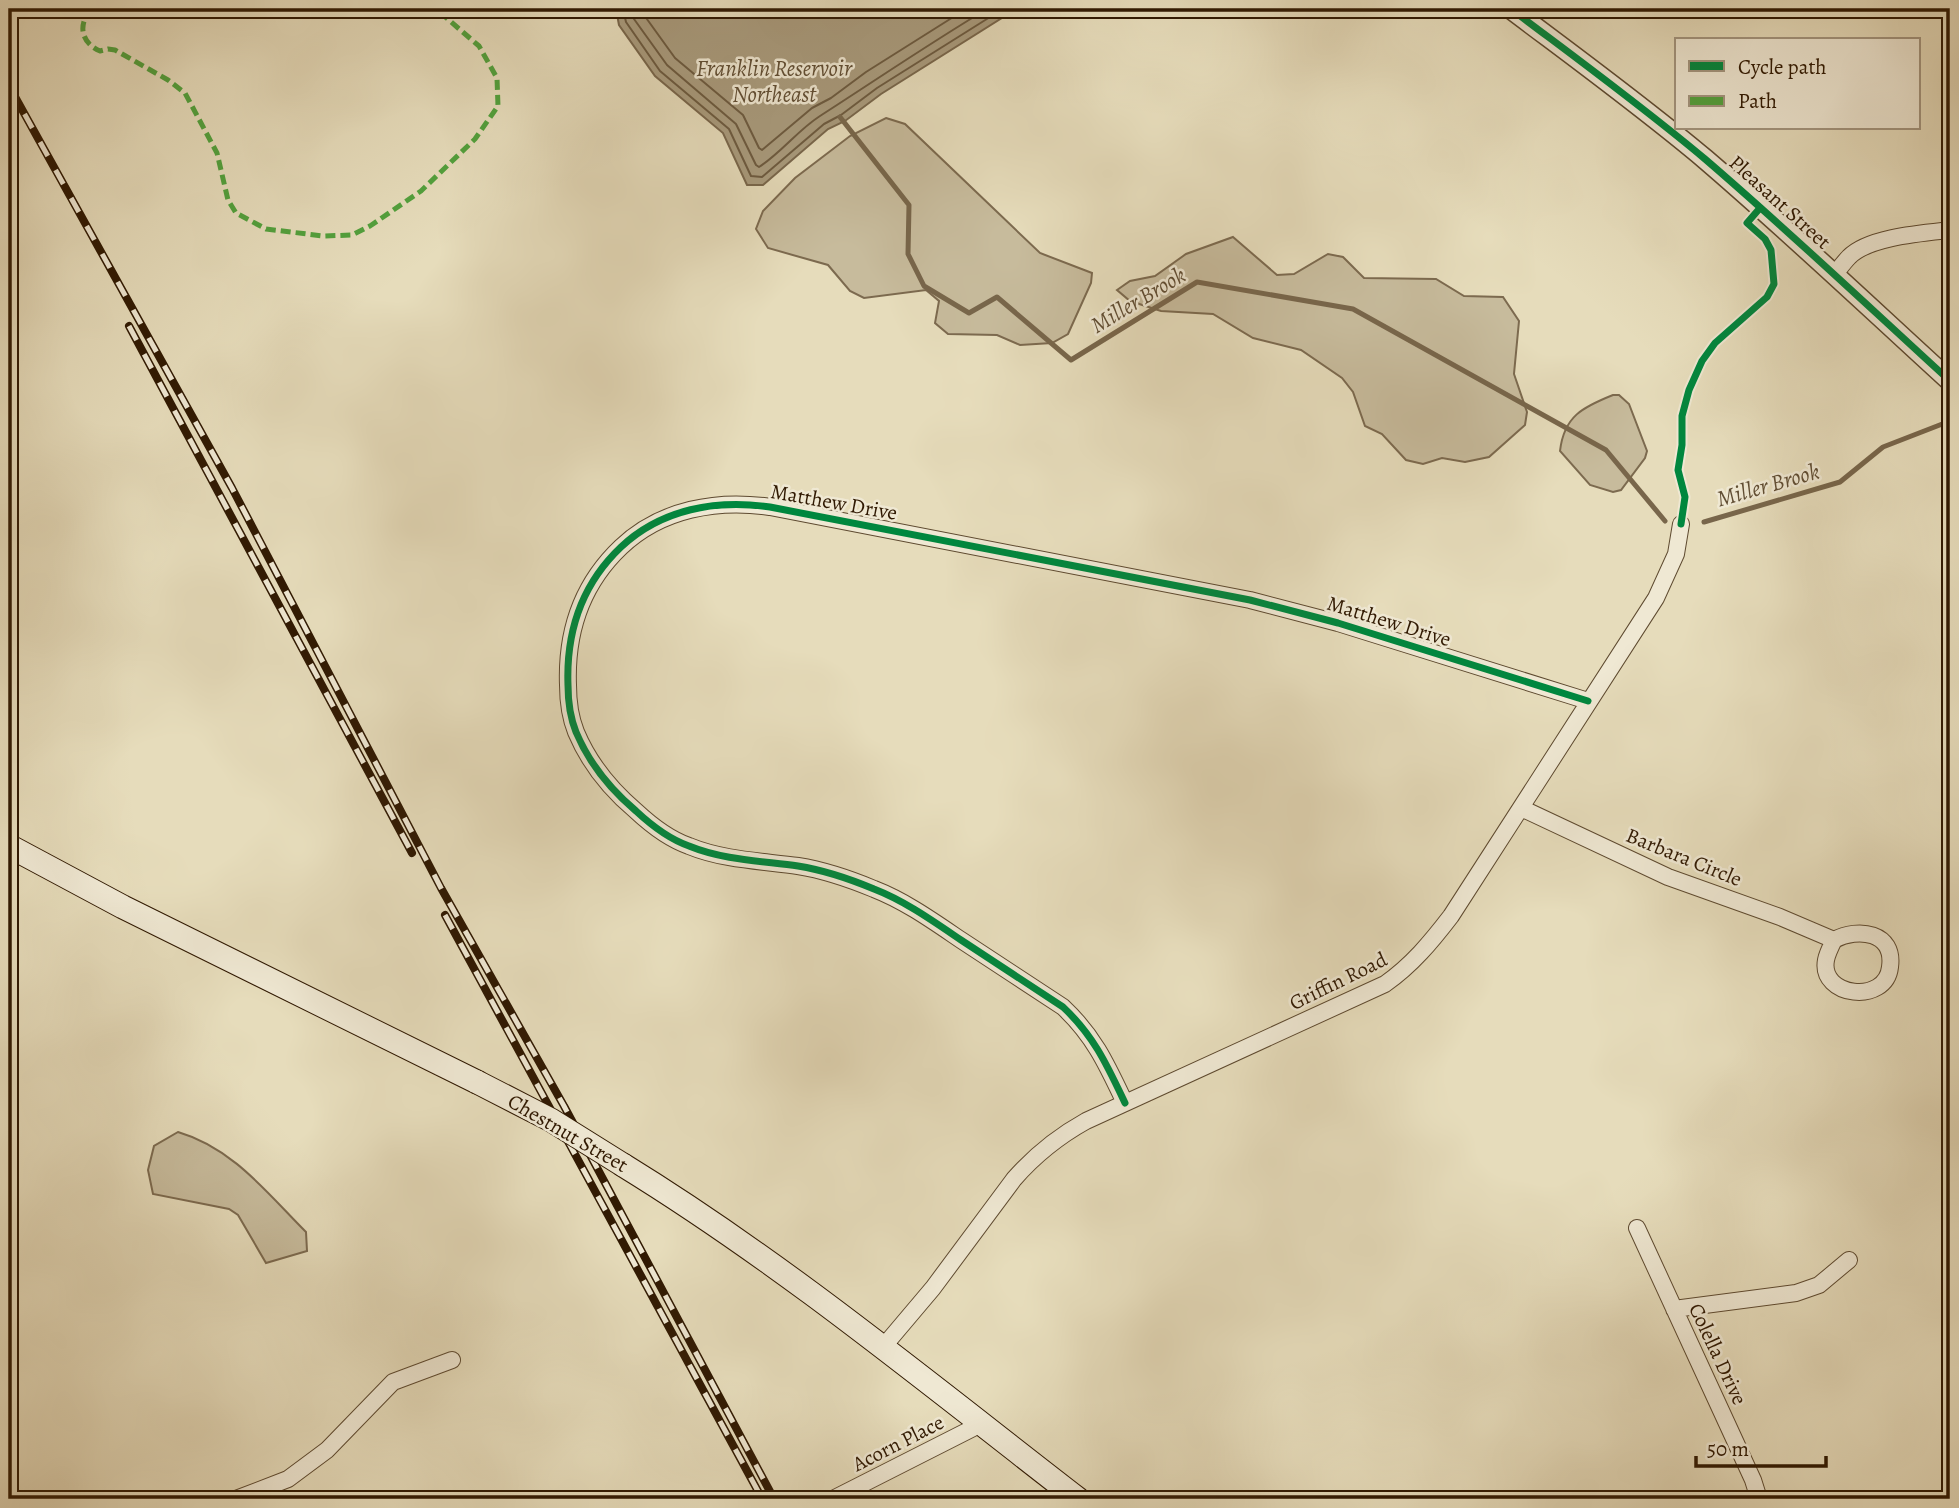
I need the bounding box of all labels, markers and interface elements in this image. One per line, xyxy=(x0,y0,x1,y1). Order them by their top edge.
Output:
legend xyxy=(1675,38,1920,130)
water label: Franklin Reservoir Northeast xyxy=(696,53,853,110)
text: Cycle path xyxy=(1738,53,1827,81)
text: Path xyxy=(1738,87,1777,115)
street label: Pleasant Street xyxy=(1723,149,1837,255)
water label: Miller Brook xyxy=(1085,259,1191,341)
water label: Miller Brook xyxy=(1713,456,1823,514)
street label: Matthew Drive xyxy=(769,477,899,527)
street label: Matthew Drive xyxy=(1324,589,1454,653)
street label: Barbara Circle xyxy=(1622,821,1746,893)
street label: Griffin Road xyxy=(1284,945,1392,1017)
street label: Chestnut Street xyxy=(503,1087,633,1179)
street label: Colella Drive xyxy=(1682,1299,1754,1409)
street label: Acorn Place xyxy=(847,1408,949,1478)
scale bar xyxy=(1696,1424,1826,1468)
text: 50 m xyxy=(1707,1435,1749,1463)

